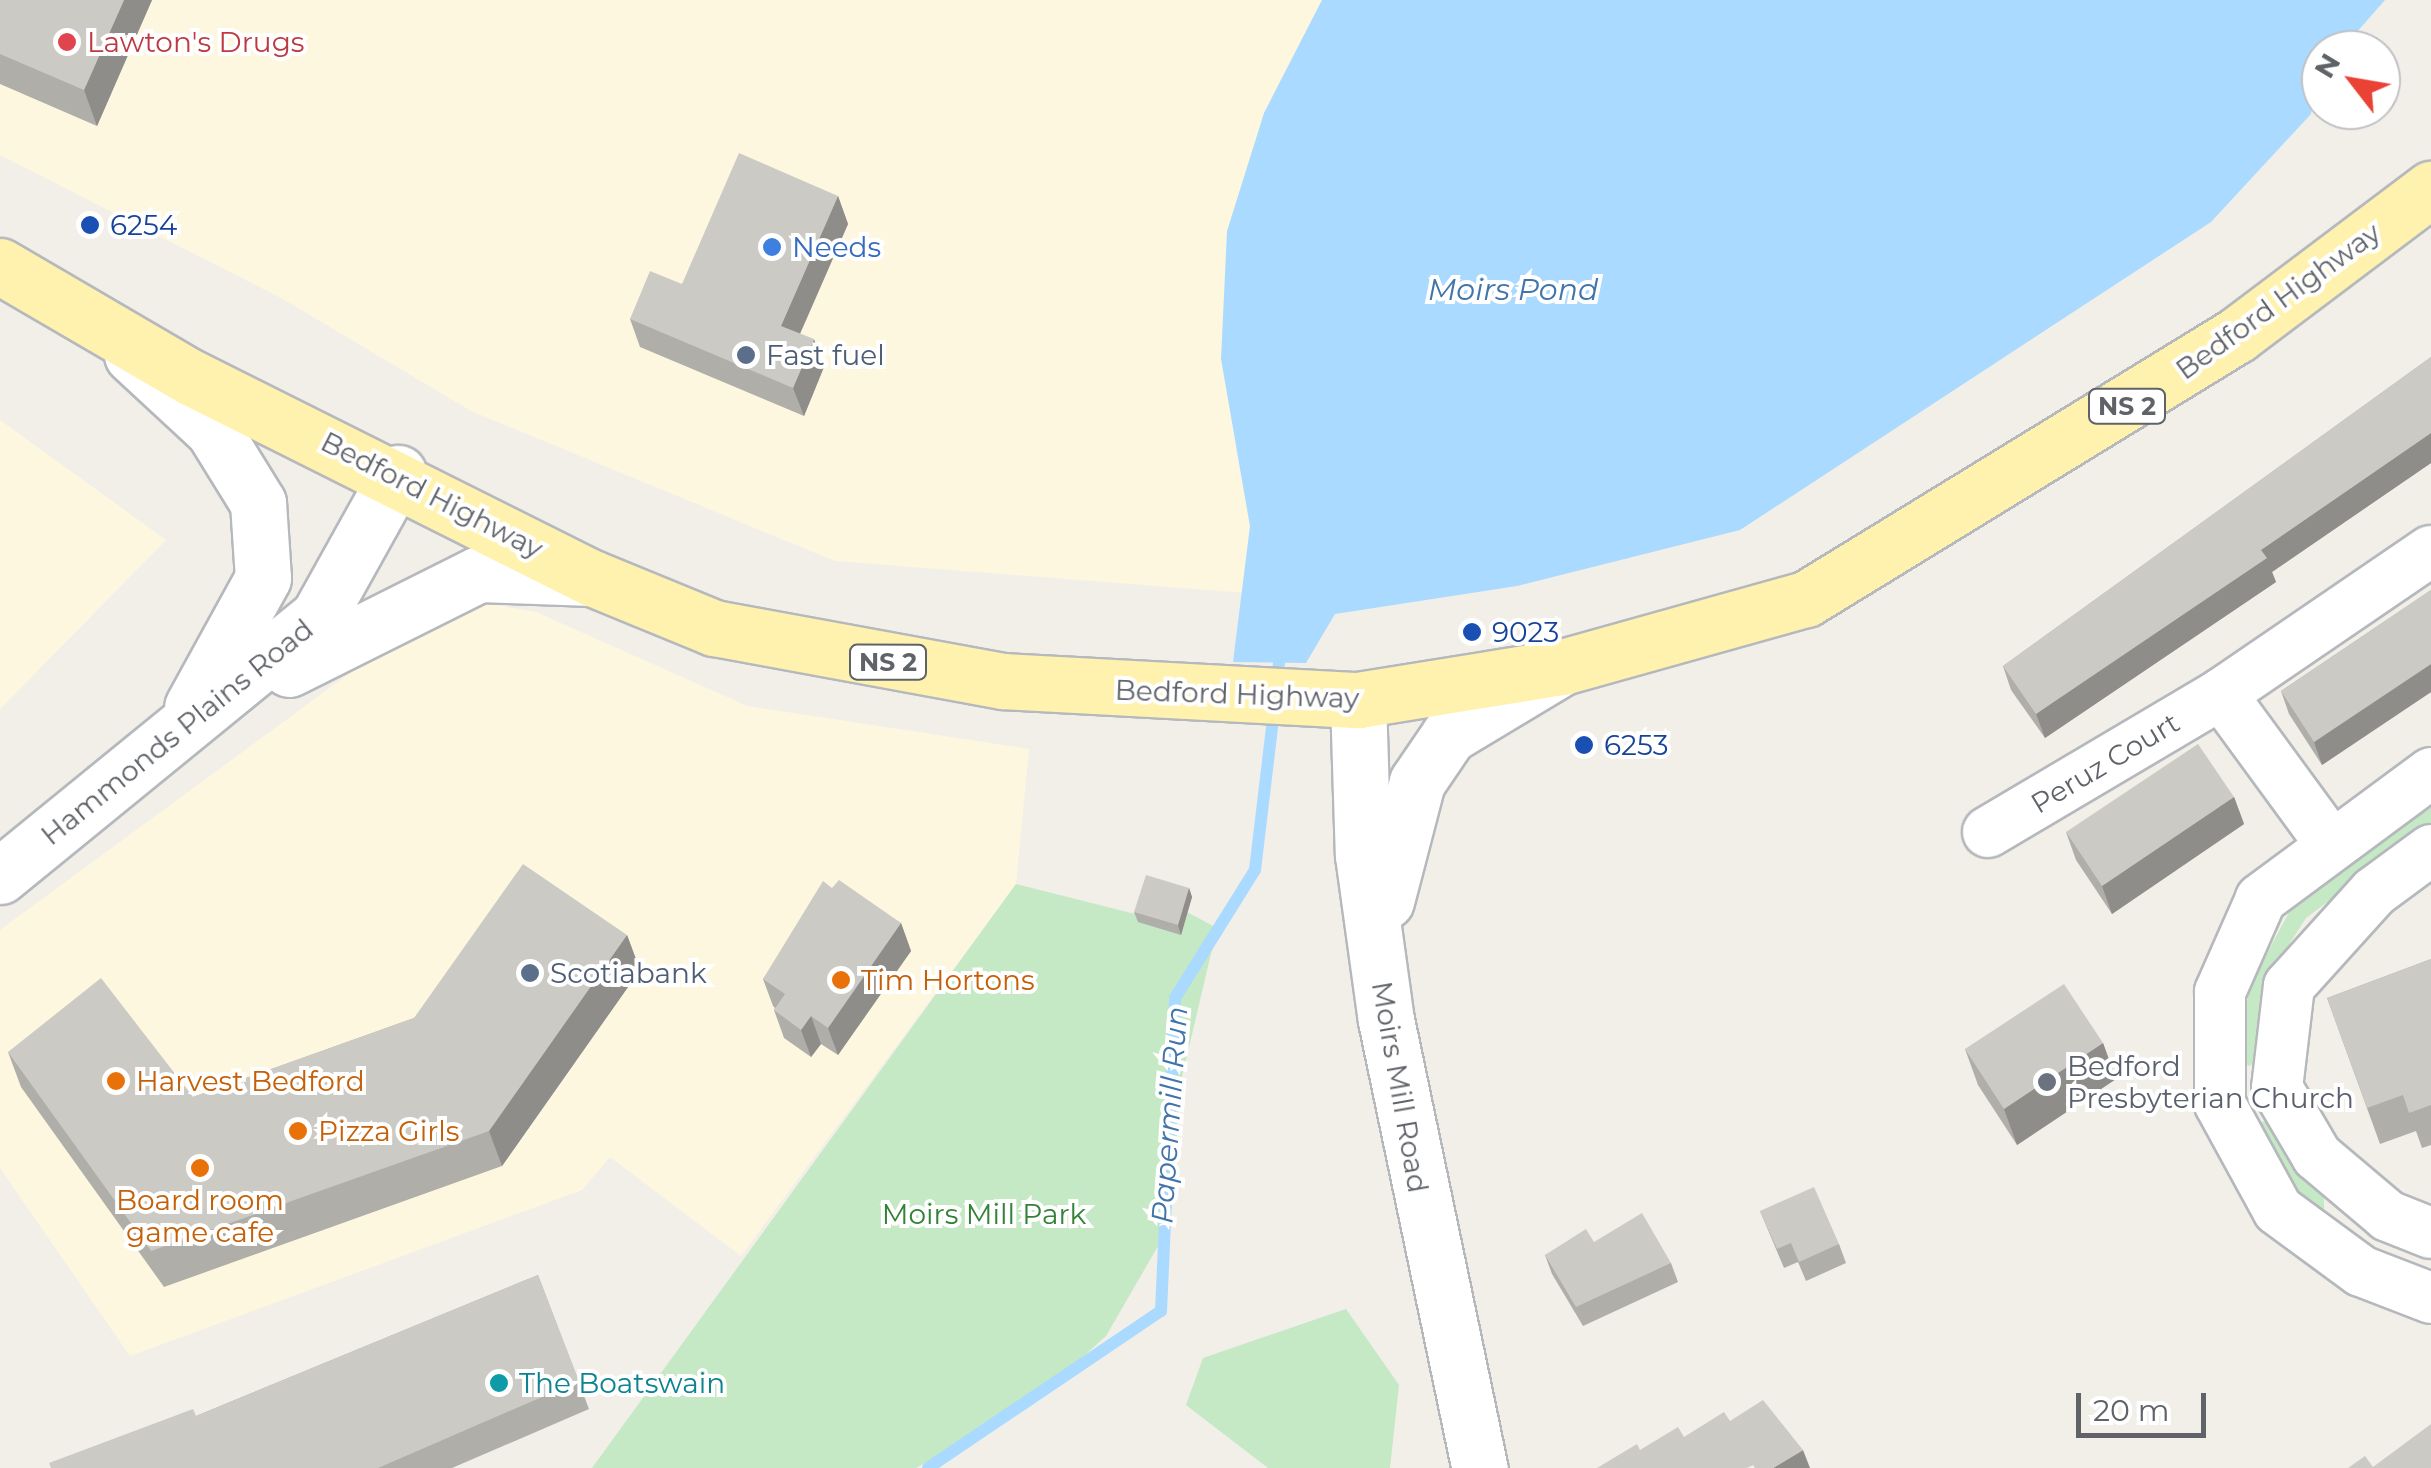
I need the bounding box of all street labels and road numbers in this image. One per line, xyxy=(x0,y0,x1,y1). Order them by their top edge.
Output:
street label: Bedford Highway xyxy=(2169,216,2387,386)
road number: NS 2 xyxy=(2087,386,2167,426)
street label: Bedford Highway xyxy=(316,425,548,565)
street label: Hammonds Plains Road xyxy=(34,612,320,852)
road number: NS 2 xyxy=(848,642,928,682)
street label: Bedford Highway xyxy=(1114,673,1360,715)
street label: Peruz Court xyxy=(2025,706,2185,820)
street label: Moirs Mill Road xyxy=(1365,979,1435,1195)

